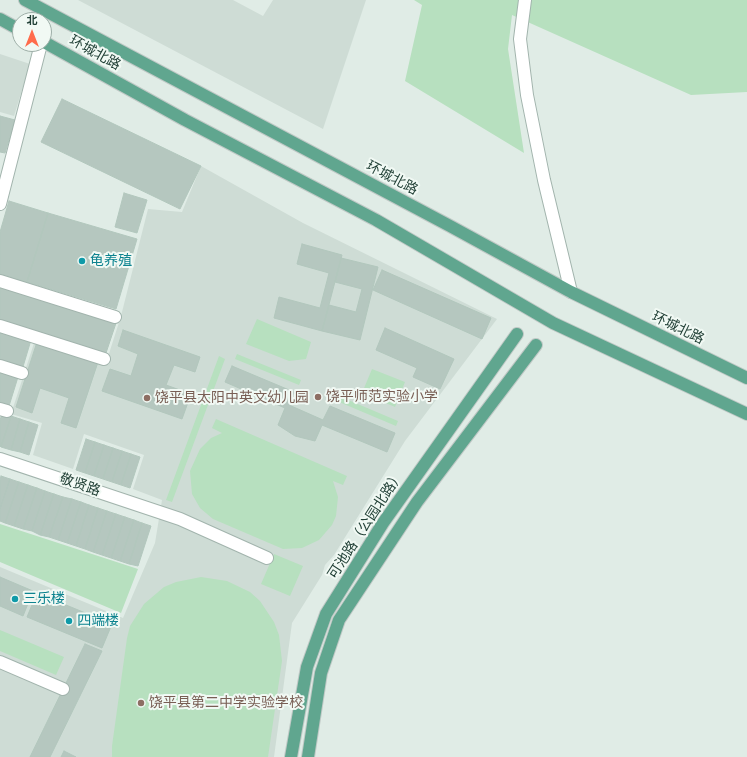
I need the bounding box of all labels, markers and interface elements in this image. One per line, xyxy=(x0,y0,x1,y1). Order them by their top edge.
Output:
north arrow xyxy=(12,12,52,52)
text: 北 xyxy=(27,14,38,27)
street label: 环城北路 xyxy=(66,32,124,74)
street label: 环城北路 xyxy=(363,157,421,199)
place label: 龟养殖 xyxy=(90,253,132,269)
marker: 龟养殖 xyxy=(77,256,87,266)
street label: 环城北路 xyxy=(649,308,707,348)
place label: 饶平师范实验小学 xyxy=(326,389,438,405)
place label: 饶平县太阳中英文幼儿园 xyxy=(155,390,309,406)
marker: 饶平师范实验小学 xyxy=(313,392,323,402)
marker: 饶平县太阳中英文幼儿园 xyxy=(142,393,152,403)
street label: 可池路（公园北路） xyxy=(325,468,407,582)
street label: 敬贤路 xyxy=(57,470,103,500)
place label: 三乐楼 xyxy=(23,591,65,607)
marker: 三乐楼 xyxy=(10,594,20,604)
place label: 四端楼 xyxy=(77,613,119,629)
marker: 四端楼 xyxy=(64,616,74,626)
place label: 饶平县第二中学实验学校 xyxy=(149,695,303,711)
marker: 饶平县第二中学实验学校 xyxy=(136,698,146,708)

